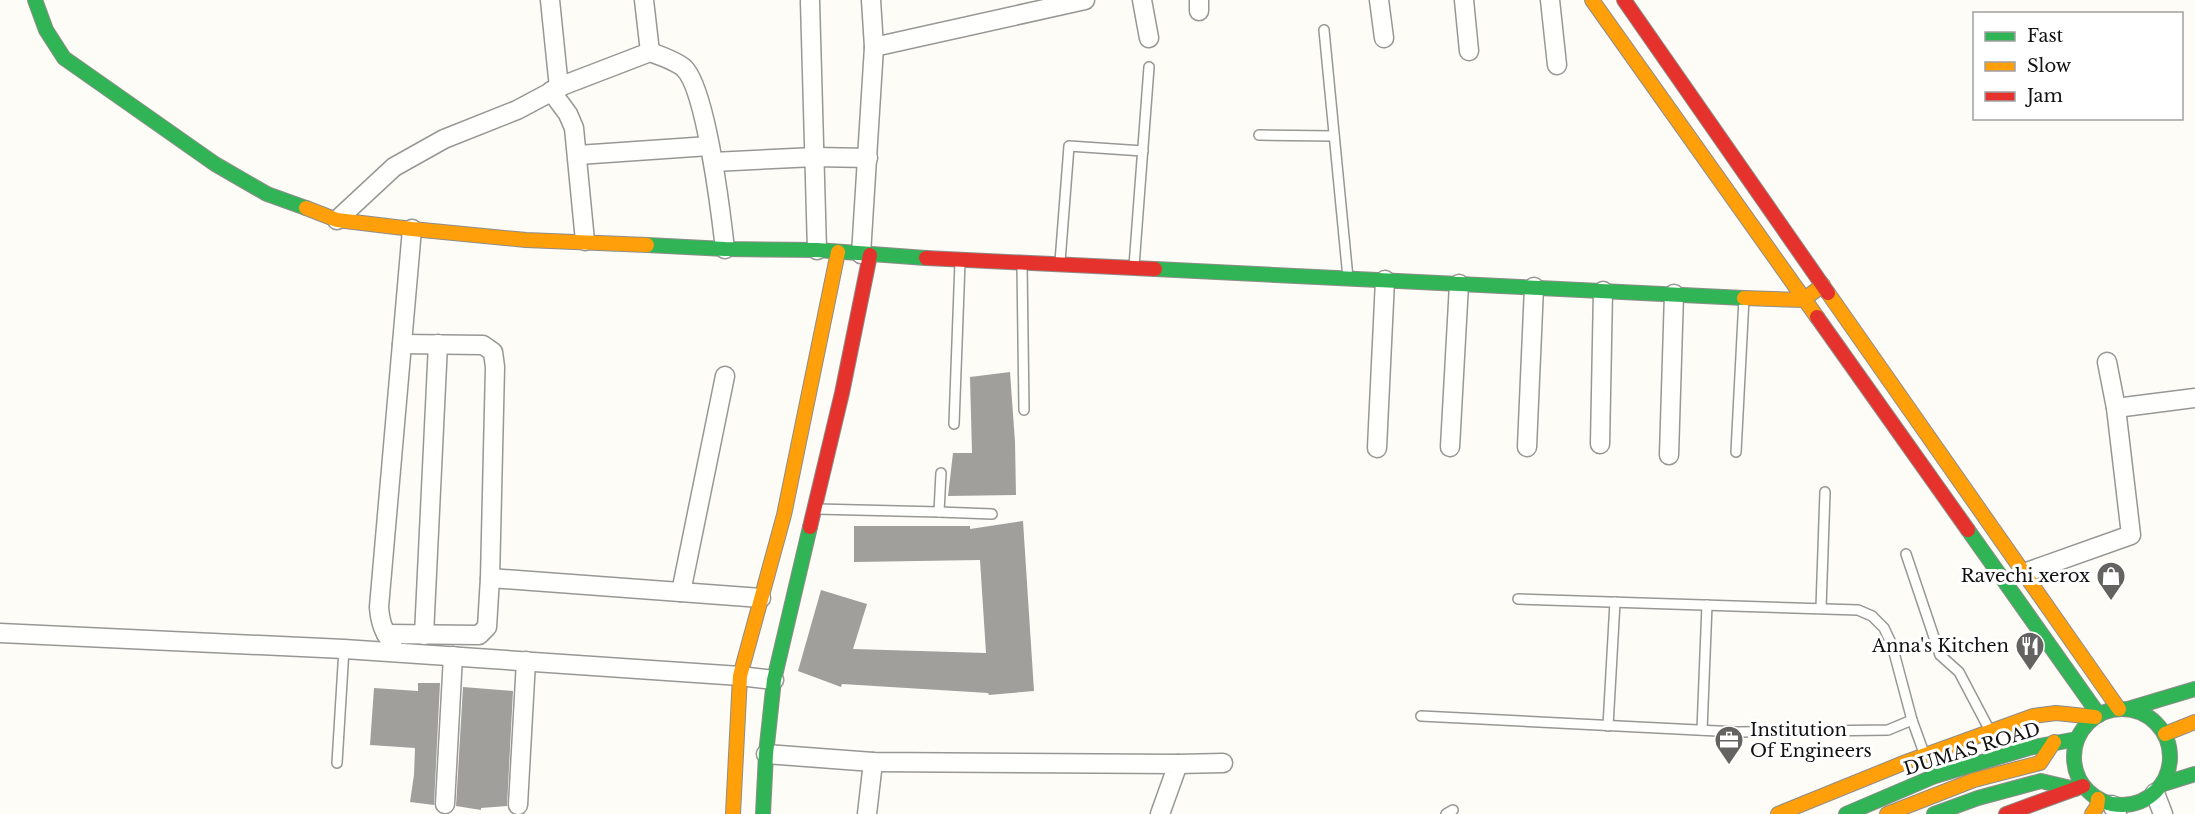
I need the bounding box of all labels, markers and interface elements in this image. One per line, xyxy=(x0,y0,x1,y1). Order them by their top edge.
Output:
legend xyxy=(1973,12,2183,120)
text: Fast xyxy=(2027,25,2064,47)
text: Slow xyxy=(2027,55,2072,77)
text: Jam xyxy=(2025,85,2063,107)
shop icon: Ravechi xerox xyxy=(2095,560,2127,602)
place label: Ravechi xerox xyxy=(1961,565,2090,587)
restaurant icon: Anna's Kitchen xyxy=(2014,630,2046,672)
place label: Anna's Kitchen xyxy=(1871,635,2009,657)
street label: DUMAS ROAD xyxy=(1901,718,2043,780)
place label: Institution Of Engineers xyxy=(1750,719,1872,762)
office icon: Institution Of Engineers xyxy=(1713,724,1745,766)

